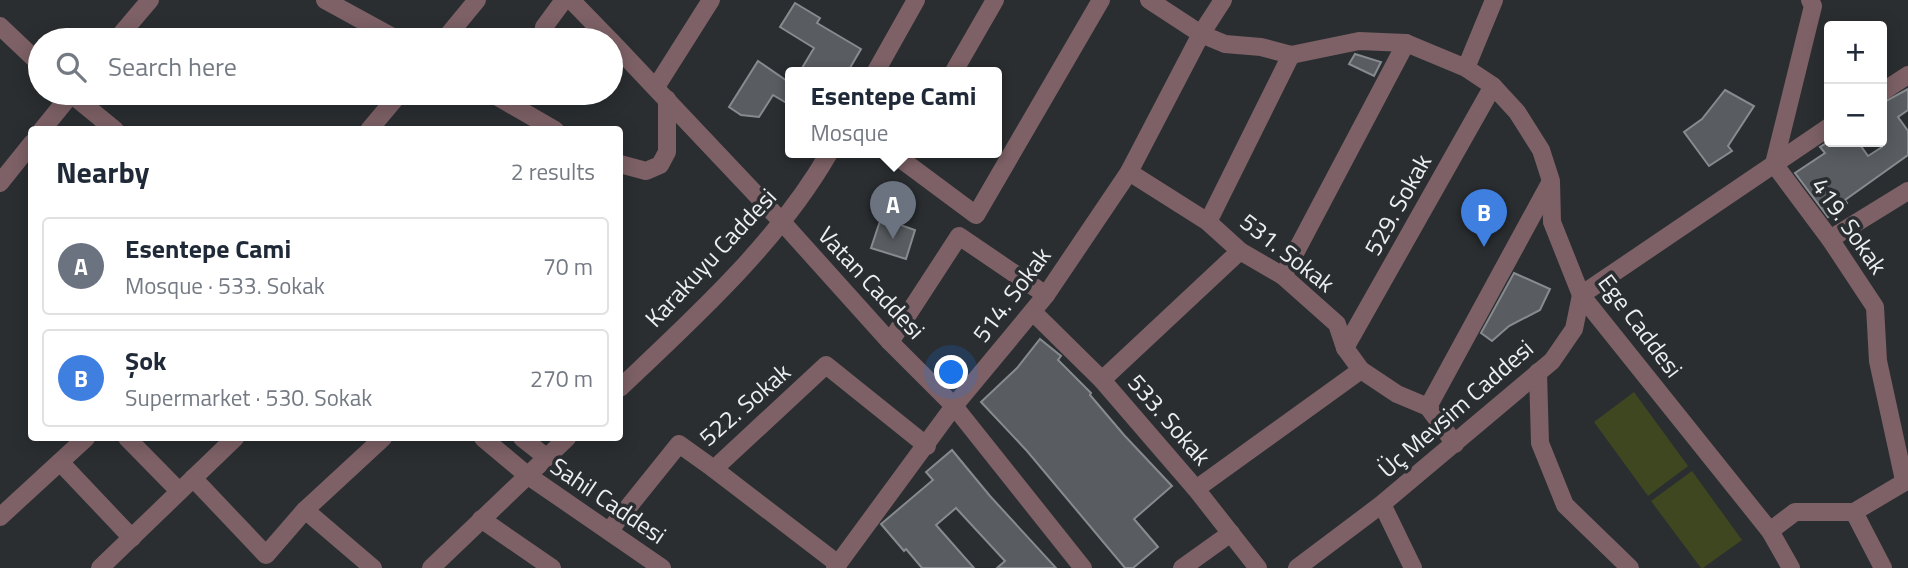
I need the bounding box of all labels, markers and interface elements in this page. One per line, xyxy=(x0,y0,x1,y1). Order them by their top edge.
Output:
map controls xyxy=(1824,21,1887,147)
button: + xyxy=(1824,21,1887,84)
search box xyxy=(28,28,623,105)
text: Search here xyxy=(108,47,237,86)
icon: search xyxy=(52,48,90,86)
popup xyxy=(785,67,1002,158)
text: Esentepe Cami xyxy=(810,76,977,115)
button: − xyxy=(1824,84,1887,147)
text: Mosque xyxy=(810,115,888,150)
street label: 529. Sokak xyxy=(1354,147,1440,262)
text: Nearby xyxy=(56,149,149,195)
text: 2 results xyxy=(511,154,595,189)
street label: 419. Sokak xyxy=(1803,169,1897,282)
street label: Karakuyu Caddesi xyxy=(636,180,784,335)
pin: A xyxy=(870,181,916,239)
pin: B xyxy=(1461,189,1507,247)
street label: 531. Sokak xyxy=(1233,204,1343,301)
street label: Vatan Caddesi xyxy=(810,218,934,347)
text: Esentepe Cami xyxy=(125,229,291,268)
street label: 514. Sokak xyxy=(963,239,1059,350)
text: A xyxy=(74,249,88,284)
text: 70 m xyxy=(543,249,593,284)
street label: Ege Caddesi xyxy=(1590,266,1692,385)
text: Mosque · 533. Sokak xyxy=(125,268,325,303)
street label: Üç Mevsim Caddesi xyxy=(1370,331,1541,486)
text: Şok xyxy=(125,341,166,380)
street label: 522. Sokak xyxy=(690,354,799,454)
your location xyxy=(934,355,968,389)
text: B xyxy=(74,361,88,396)
text: 270 m xyxy=(530,361,593,396)
street label: 533. Sokak xyxy=(1120,365,1220,474)
text: Supermarket · 530. Sokak xyxy=(125,380,372,415)
street label: Sahil Caddesi xyxy=(543,448,674,552)

